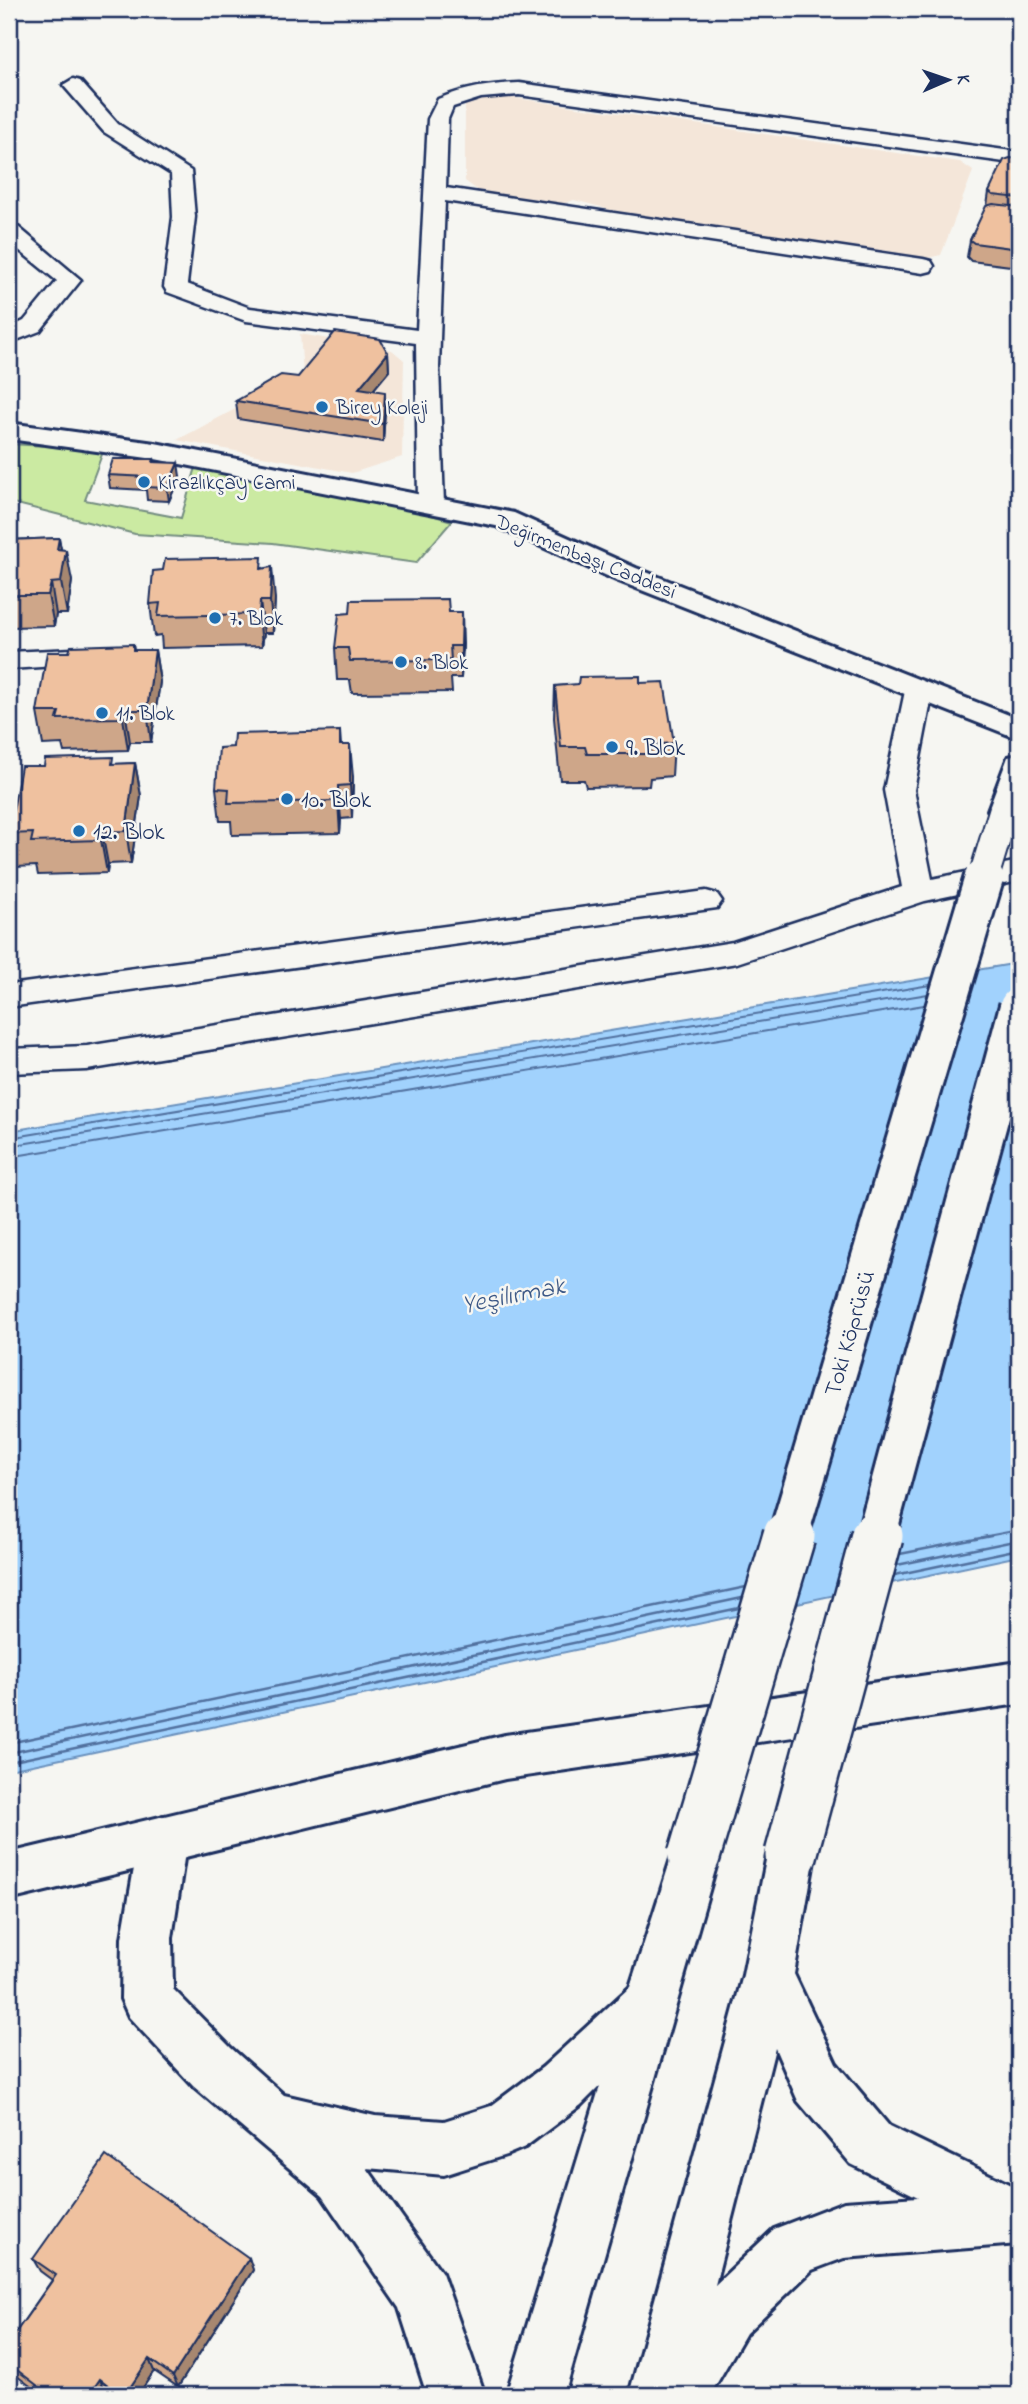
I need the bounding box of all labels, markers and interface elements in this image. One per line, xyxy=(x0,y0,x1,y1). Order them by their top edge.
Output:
north arrow xyxy=(912,46,982,116)
text: K xyxy=(949,74,976,85)
place label: Birey Koleji xyxy=(335,394,428,426)
marker: Birey Koleji xyxy=(314,399,330,415)
place label: Kirazlıkçay Cami xyxy=(158,469,296,501)
marker: Kirazlıkçay Cami xyxy=(136,474,152,490)
street label: Değirmenbaşı Caddesi xyxy=(488,507,680,610)
place label: 7. Blok xyxy=(229,605,284,635)
marker: 7. Blok xyxy=(207,610,223,626)
place label: 8. Blok xyxy=(415,649,469,679)
marker: 8. Blok xyxy=(393,654,409,670)
place label: 11. Blok xyxy=(116,700,176,730)
marker: 11. Blok xyxy=(94,705,110,721)
place label: 9. Blok xyxy=(626,732,686,767)
marker: 9. Blok xyxy=(604,739,620,755)
place label: 10. Blok xyxy=(301,784,371,819)
marker: 10. Blok xyxy=(279,791,295,807)
place label: 12. Blok xyxy=(93,816,165,851)
marker: 12. Blok xyxy=(71,823,87,839)
street label: Toki Köprüsü xyxy=(817,1267,886,1401)
water label: Yeşilırmak xyxy=(459,1268,570,1326)

